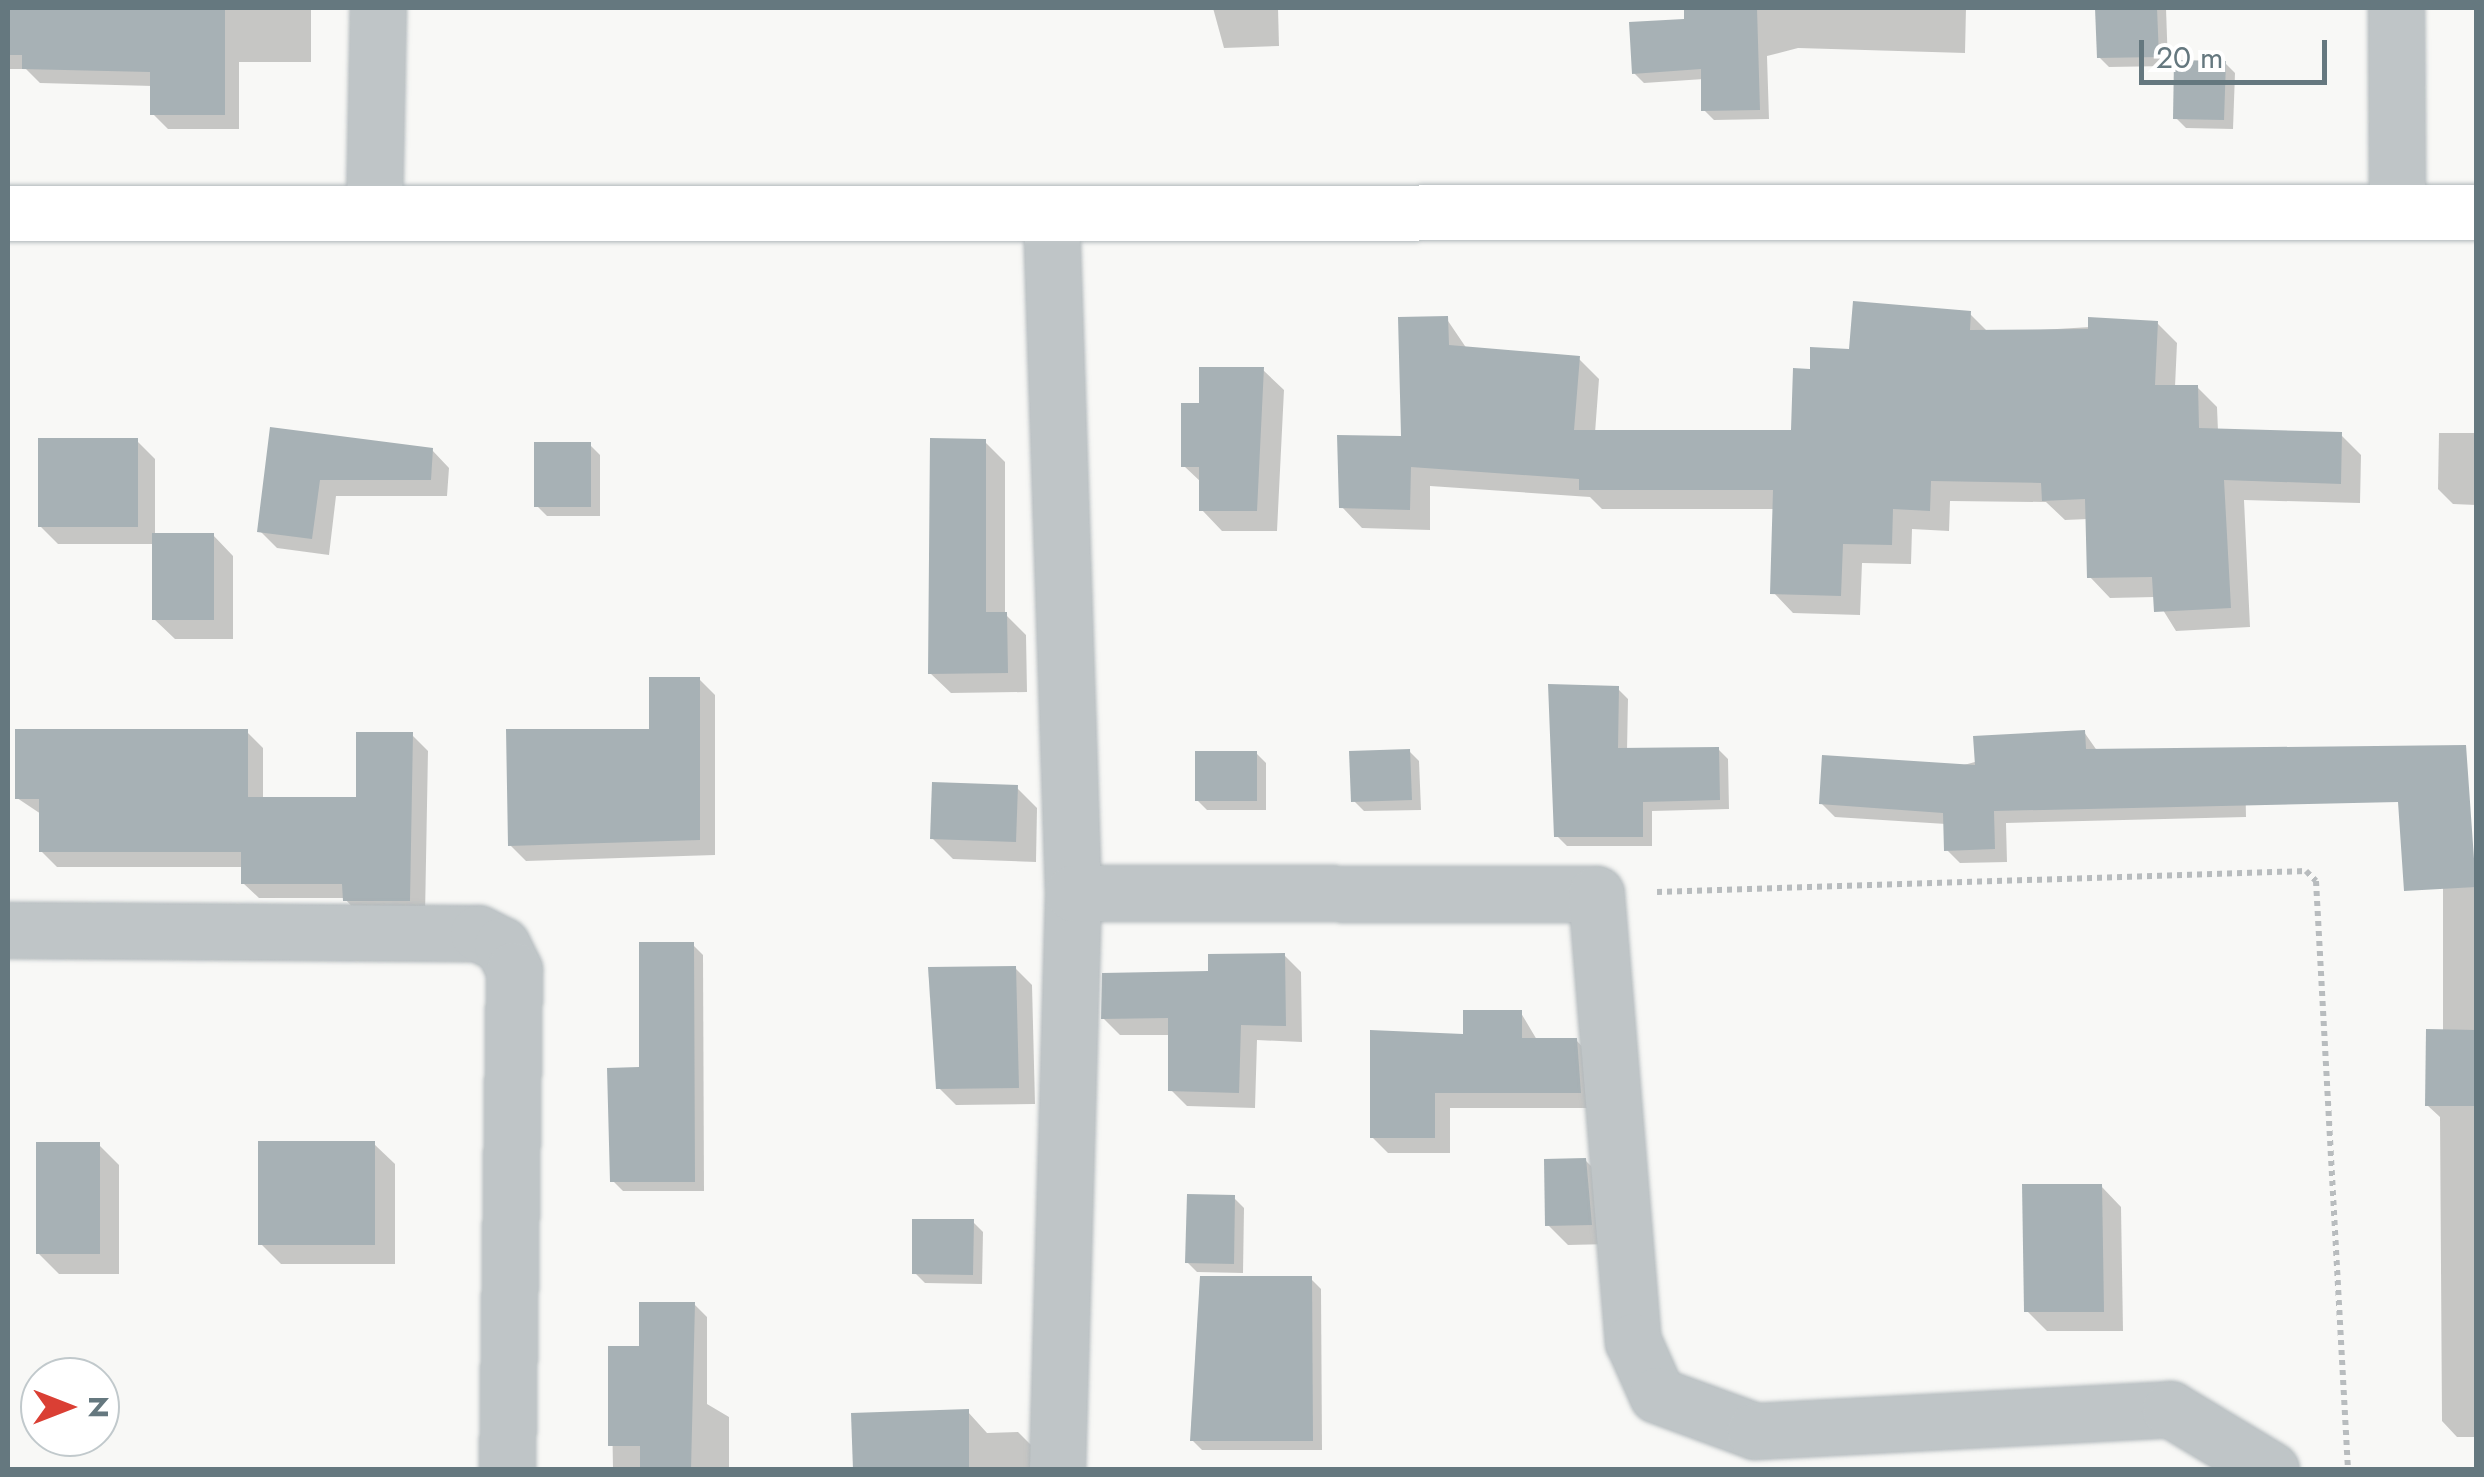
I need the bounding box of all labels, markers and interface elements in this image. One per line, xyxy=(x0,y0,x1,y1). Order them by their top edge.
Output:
scale bar xyxy=(2144,20,2332,82)
text: 20 m xyxy=(2156,36,2223,79)
north arrow xyxy=(20,1357,120,1457)
text: N xyxy=(78,1396,119,1418)

